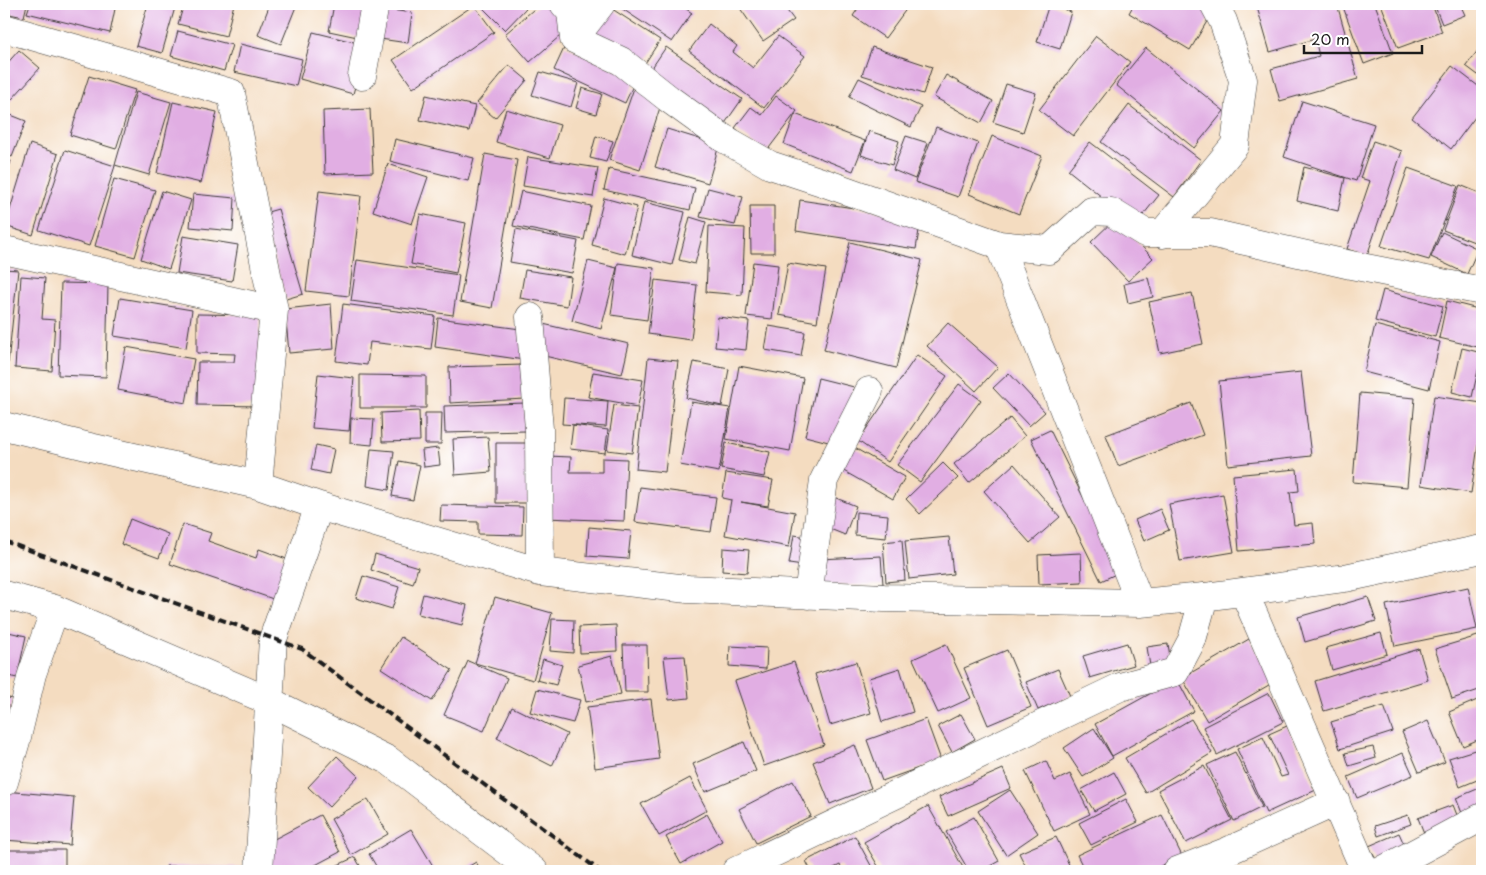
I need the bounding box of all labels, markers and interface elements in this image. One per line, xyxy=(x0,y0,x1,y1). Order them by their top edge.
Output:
scale bar xyxy=(1304,22,1421,54)
text: 20 m xyxy=(1311,27,1350,50)

